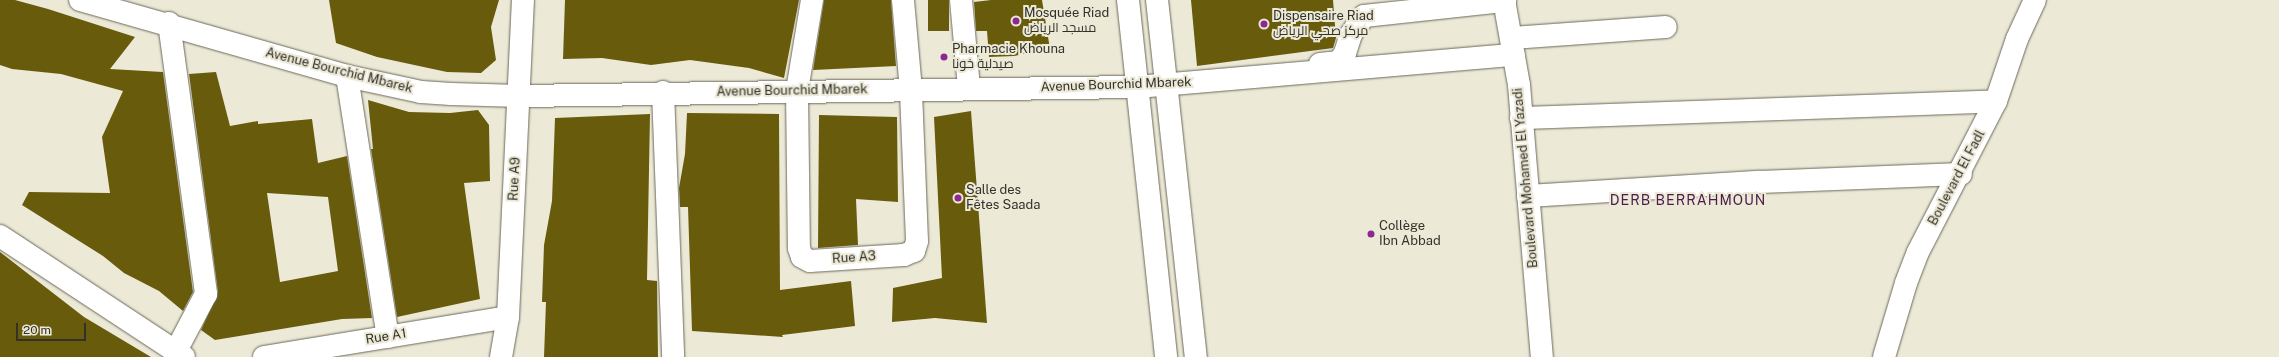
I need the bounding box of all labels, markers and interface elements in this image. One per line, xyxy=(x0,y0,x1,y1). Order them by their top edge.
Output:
place label: Mosquée Riad مسجد الرياض xyxy=(1024,6,1109,37)
place label: Dispensaire Riad مركز صحي الرياض xyxy=(1273,9,1374,40)
marker: Mosquée Riad مسجد الرياض xyxy=(1011,16,1021,26)
marker: Dispensaire Riad مركز صحي الرياض xyxy=(1258,18,1270,30)
place label: Pharmacie Khouna صيدلية خونا xyxy=(952,42,1065,73)
street label: Avenue Bourchid Mbarek xyxy=(264,45,414,97)
marker: Pharmacie Khouna صيدلية خونا xyxy=(939,52,949,62)
street label: Avenue Bourchid Mbarek xyxy=(1040,75,1192,95)
street label: Avenue Bourchid Mbarek xyxy=(716,82,868,100)
street label: Boulevard Mohamed El Yazadi xyxy=(1510,87,1542,269)
street label: Boulevard El Fadl xyxy=(1925,128,1989,228)
street label: Rue A9 xyxy=(506,157,524,201)
place label: Salle des Fêtes Saada xyxy=(966,183,1040,214)
district label: DERB BERRAHMOUN xyxy=(1610,192,1766,208)
marker: Salle des Fêtes Saada xyxy=(953,193,963,203)
place label: Collège Ibn Abbad xyxy=(1379,219,1441,250)
marker: Collège Ibn Abbad xyxy=(1366,229,1376,239)
street label: Rue A3 xyxy=(831,249,877,267)
scale bar xyxy=(18,315,88,341)
text: 20 m xyxy=(23,323,51,337)
street label: Rue A1 xyxy=(364,326,408,348)

